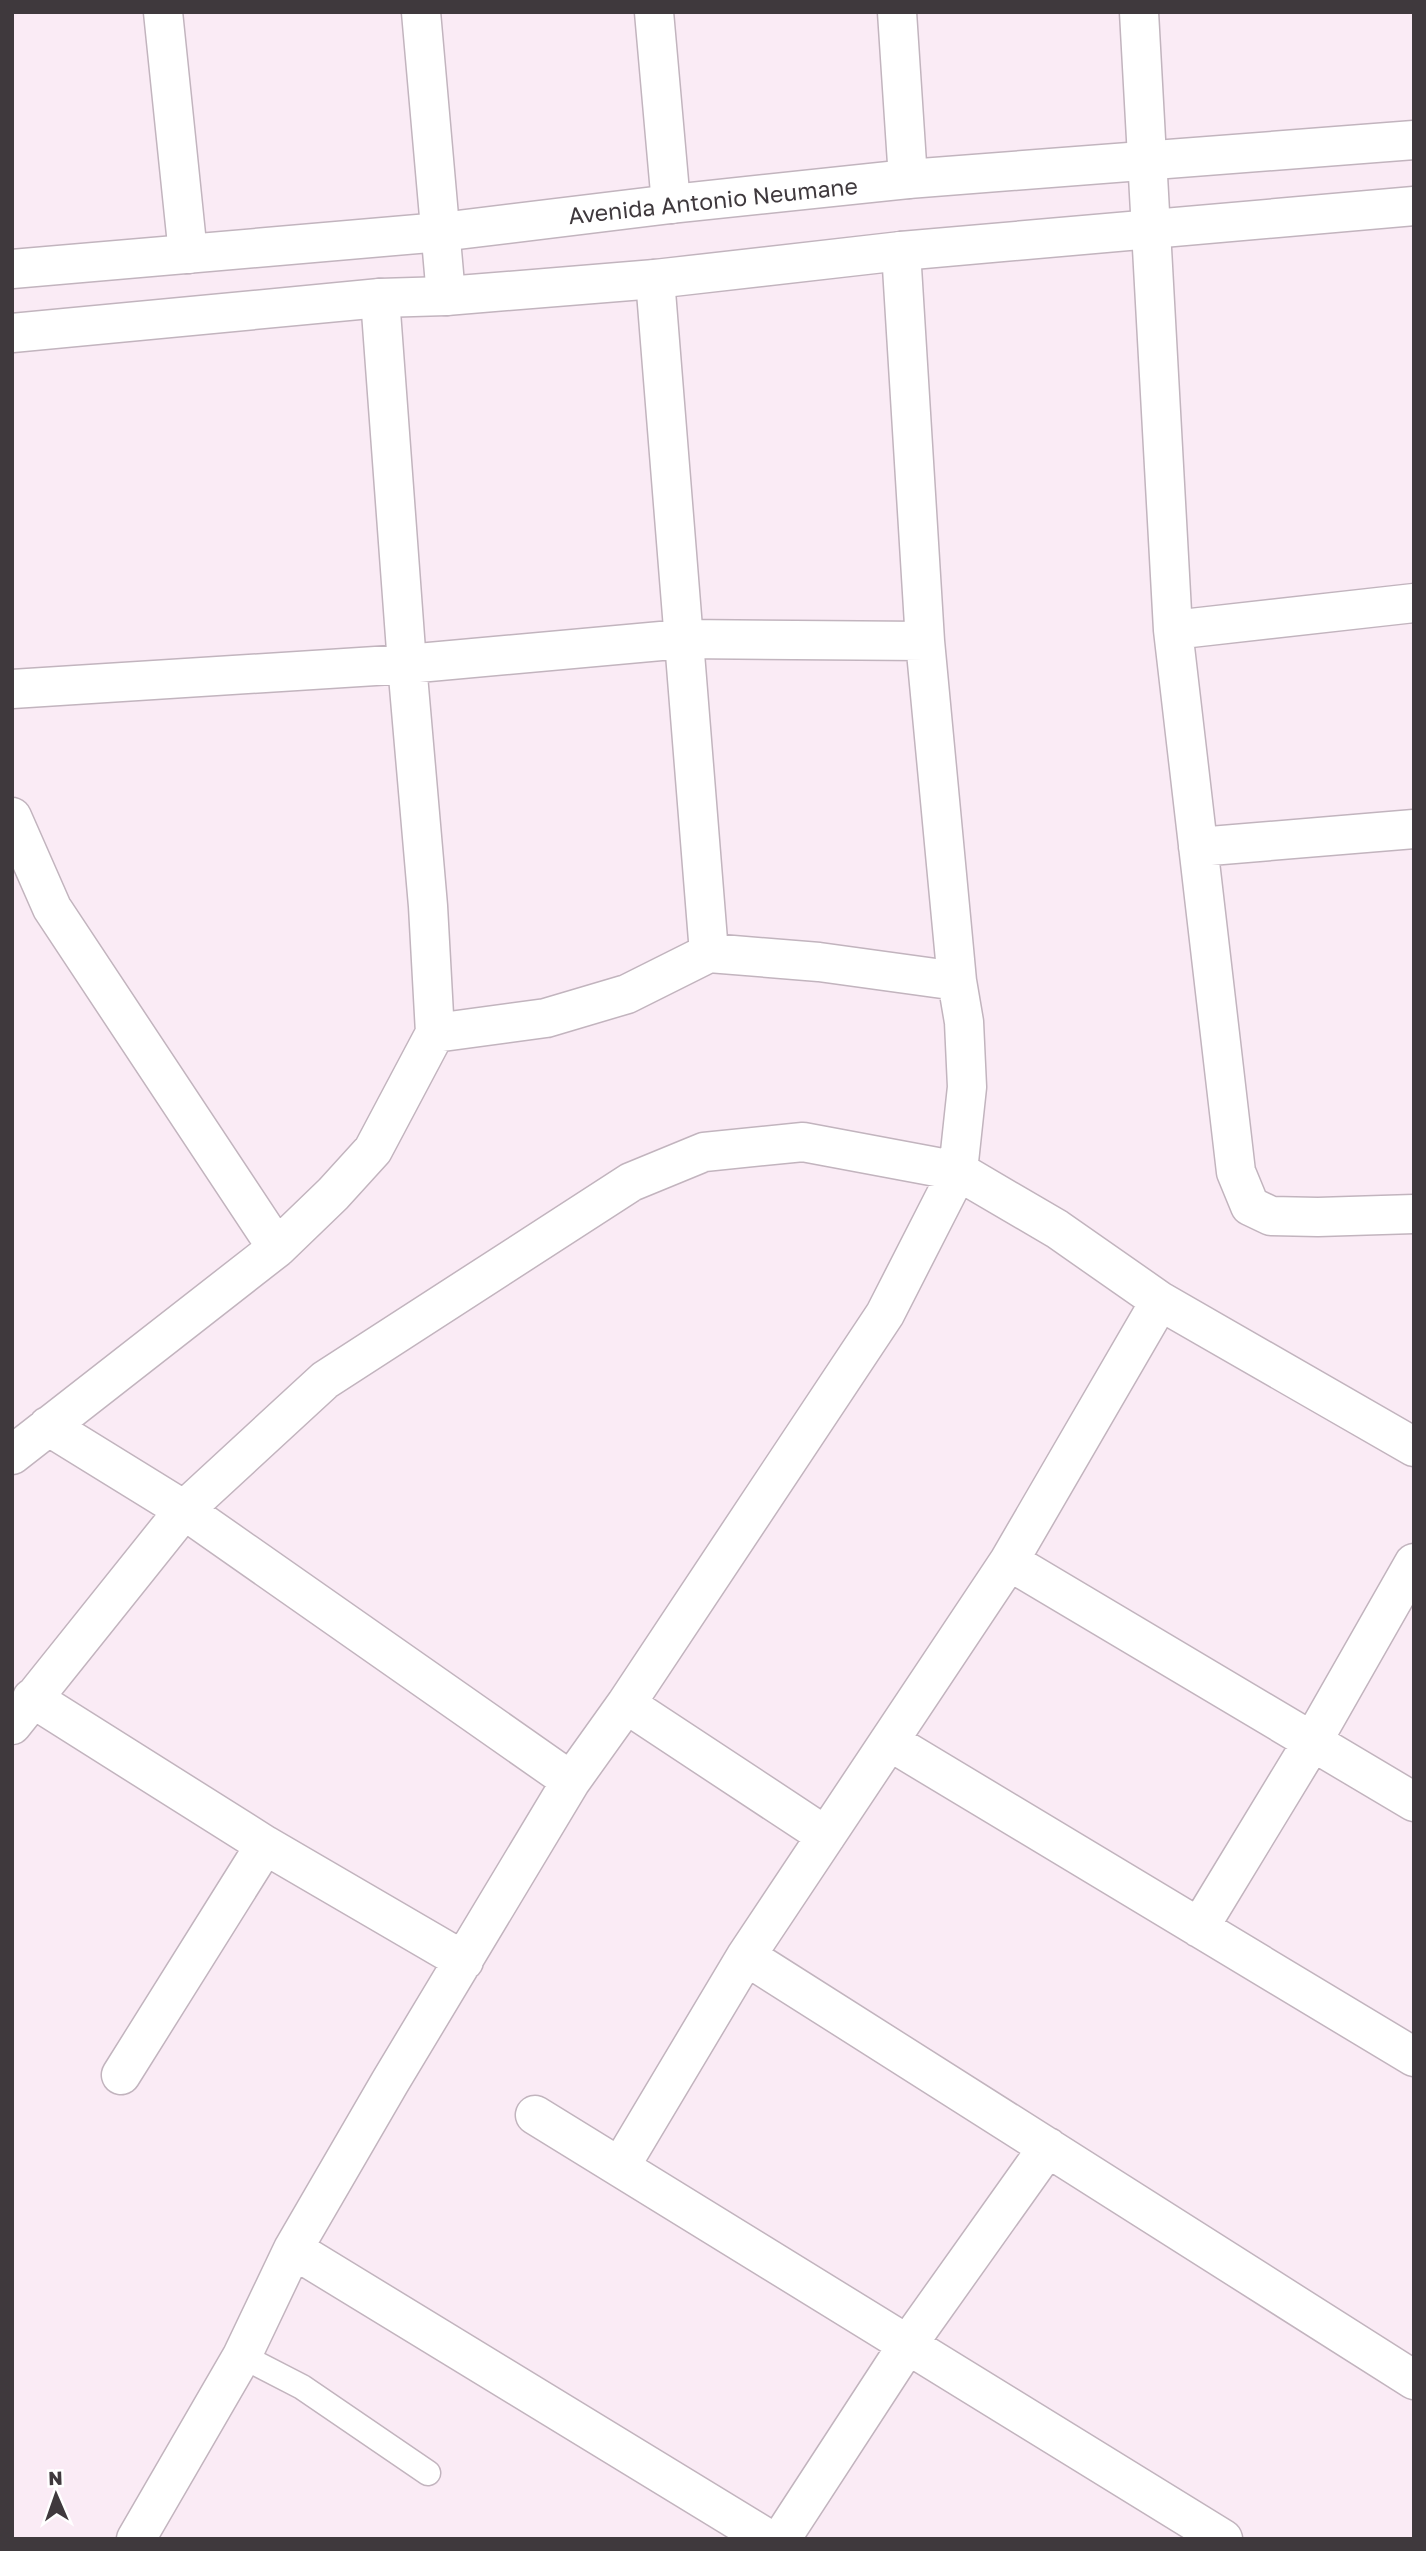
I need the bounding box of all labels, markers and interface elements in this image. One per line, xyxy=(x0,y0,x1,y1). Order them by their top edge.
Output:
street label: Avenida Antonio Neumane xyxy=(567,171,859,229)
north arrow xyxy=(21,2460,91,2530)
text: N xyxy=(48,2466,63,2489)

